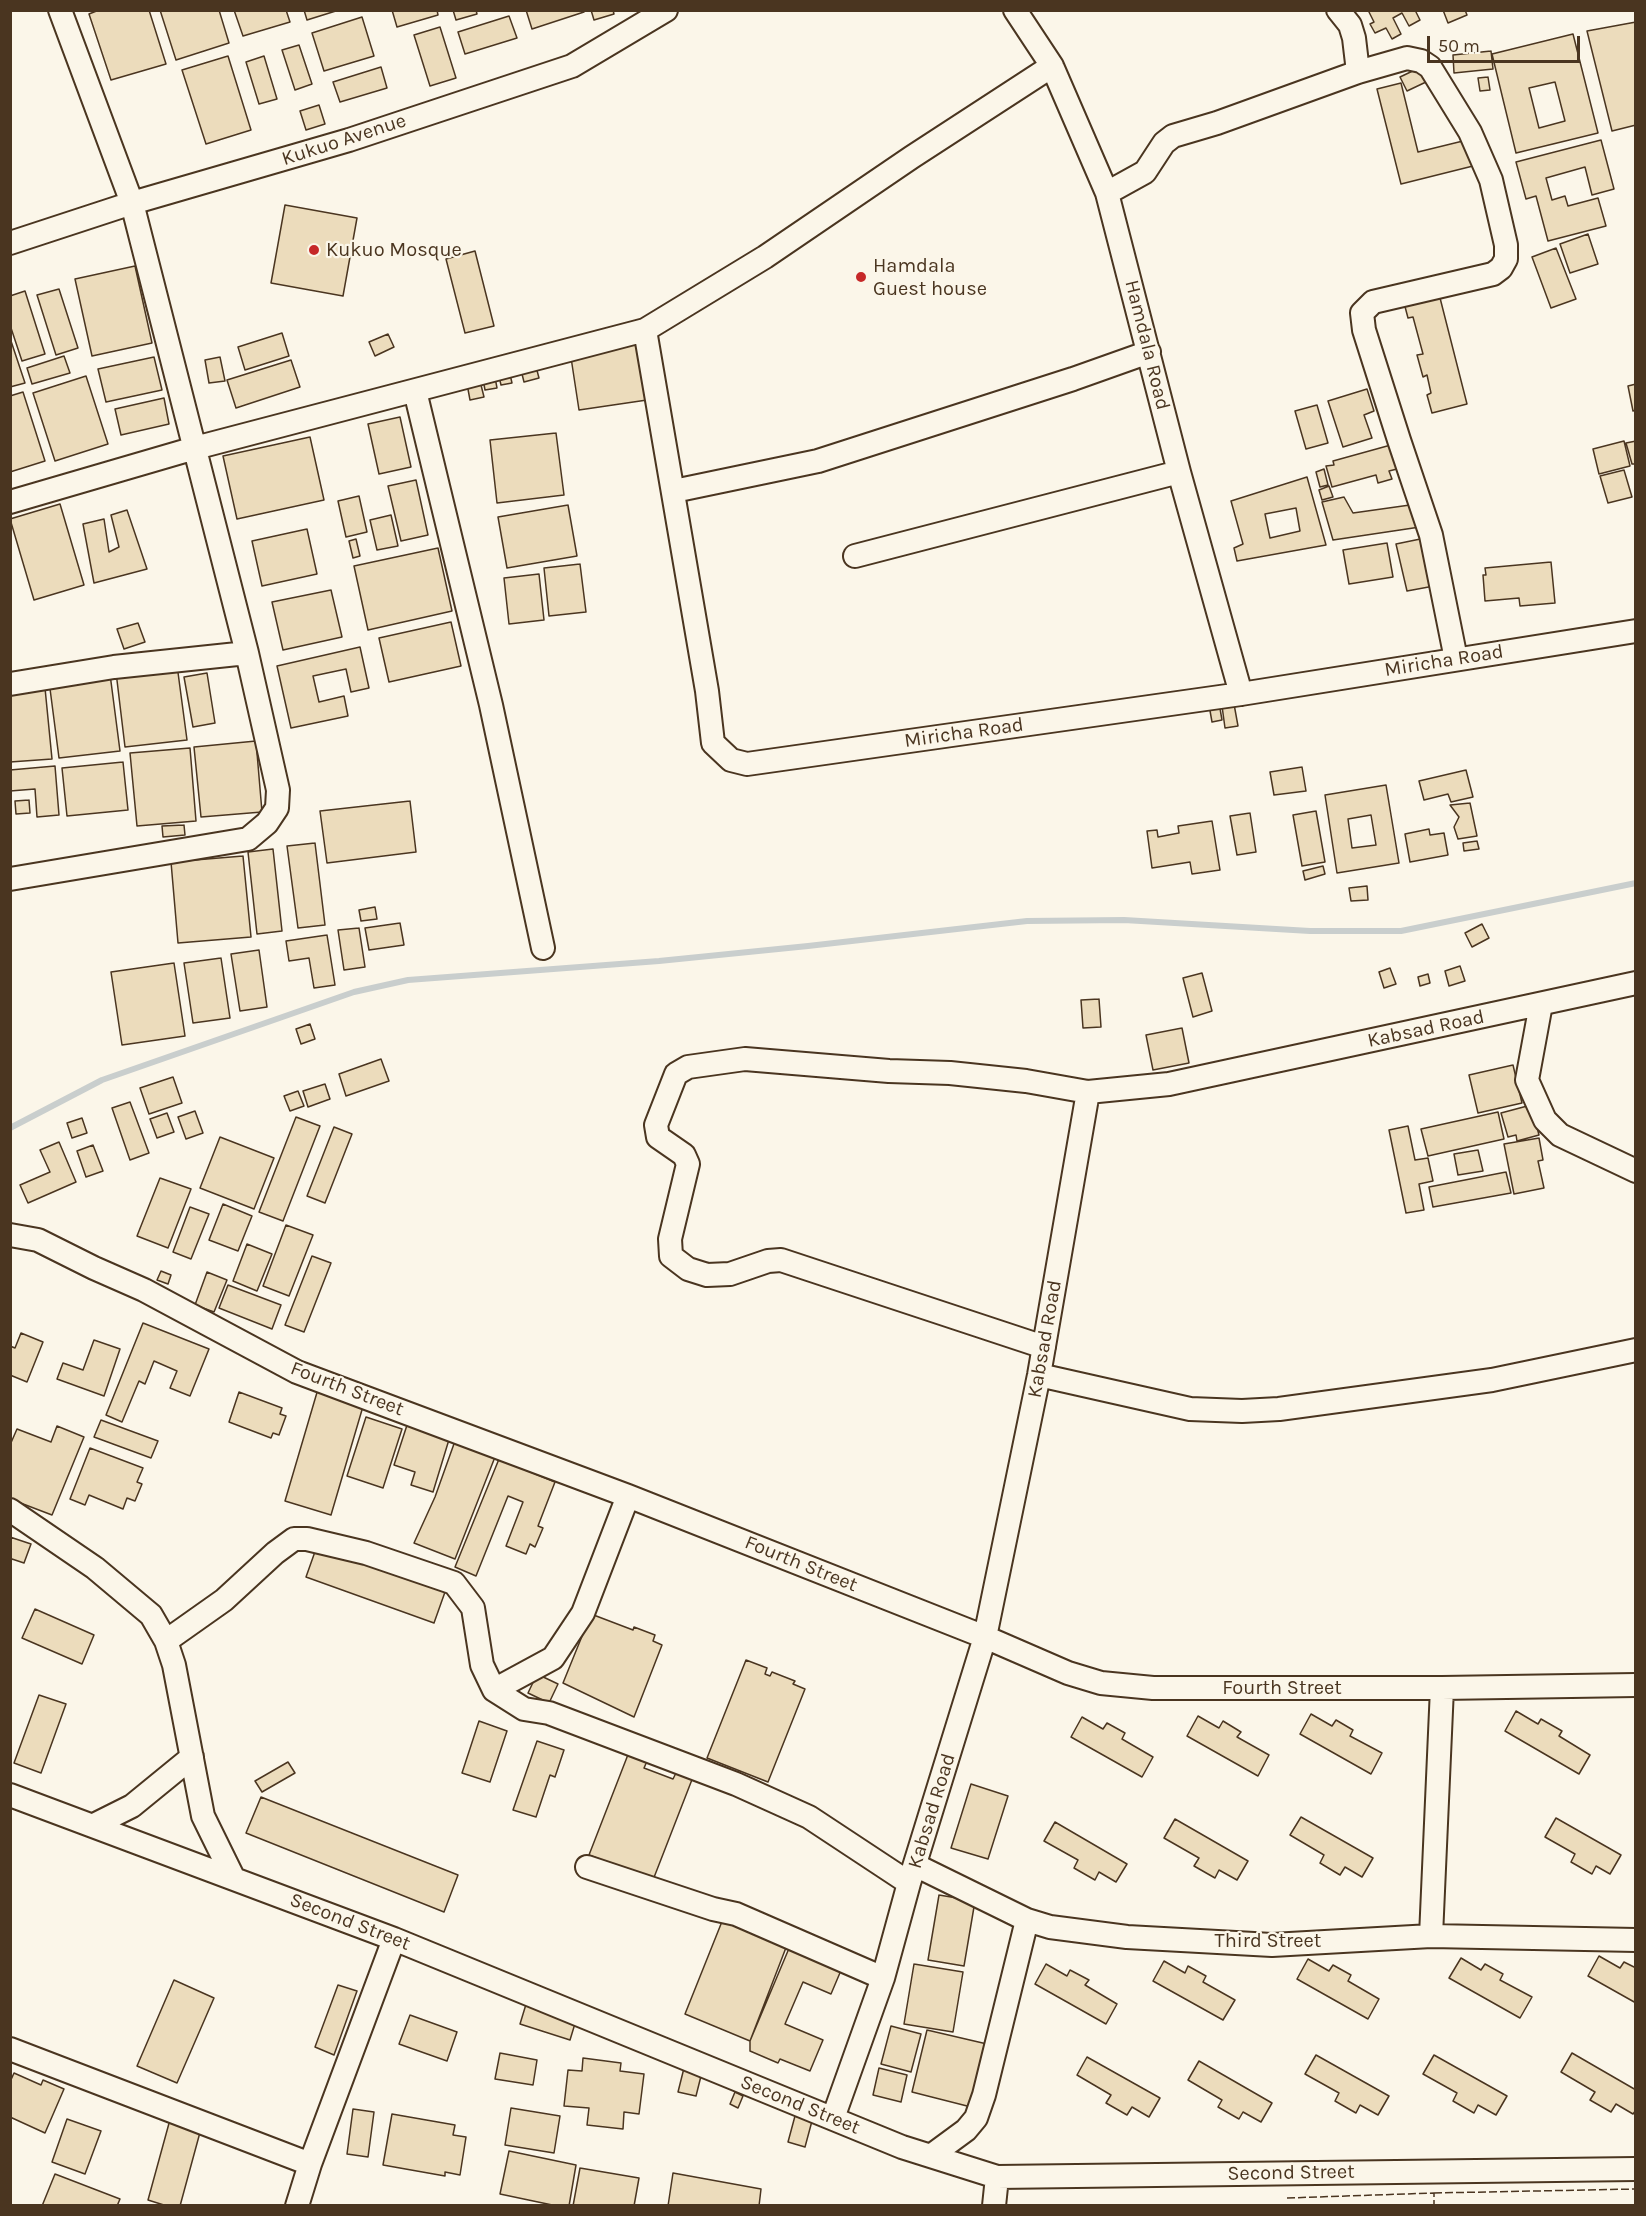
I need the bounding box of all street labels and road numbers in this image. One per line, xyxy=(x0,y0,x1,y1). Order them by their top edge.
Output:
street label: Kukuo Avenue xyxy=(279,109,409,171)
street label: Hamdala Road xyxy=(1119,277,1175,413)
street label: Miricha Road xyxy=(1383,640,1505,682)
street label: Miricha Road xyxy=(903,713,1025,753)
street label: Kabsad Road xyxy=(1365,1005,1487,1053)
street label: Kabsad Road xyxy=(1023,1278,1067,1400)
street label: Fourth Street xyxy=(287,1356,407,1422)
street label: Fourth Street xyxy=(741,1531,861,1597)
street label: Fourth Street xyxy=(1222,1676,1342,1700)
street label: Kabsad Road xyxy=(903,1751,961,1871)
street label: Second Street xyxy=(286,1888,414,1956)
street label: Third Street xyxy=(1215,1929,1321,1953)
street label: Second Street xyxy=(737,2070,863,2140)
street label: Second Street xyxy=(1227,2160,1355,2186)

